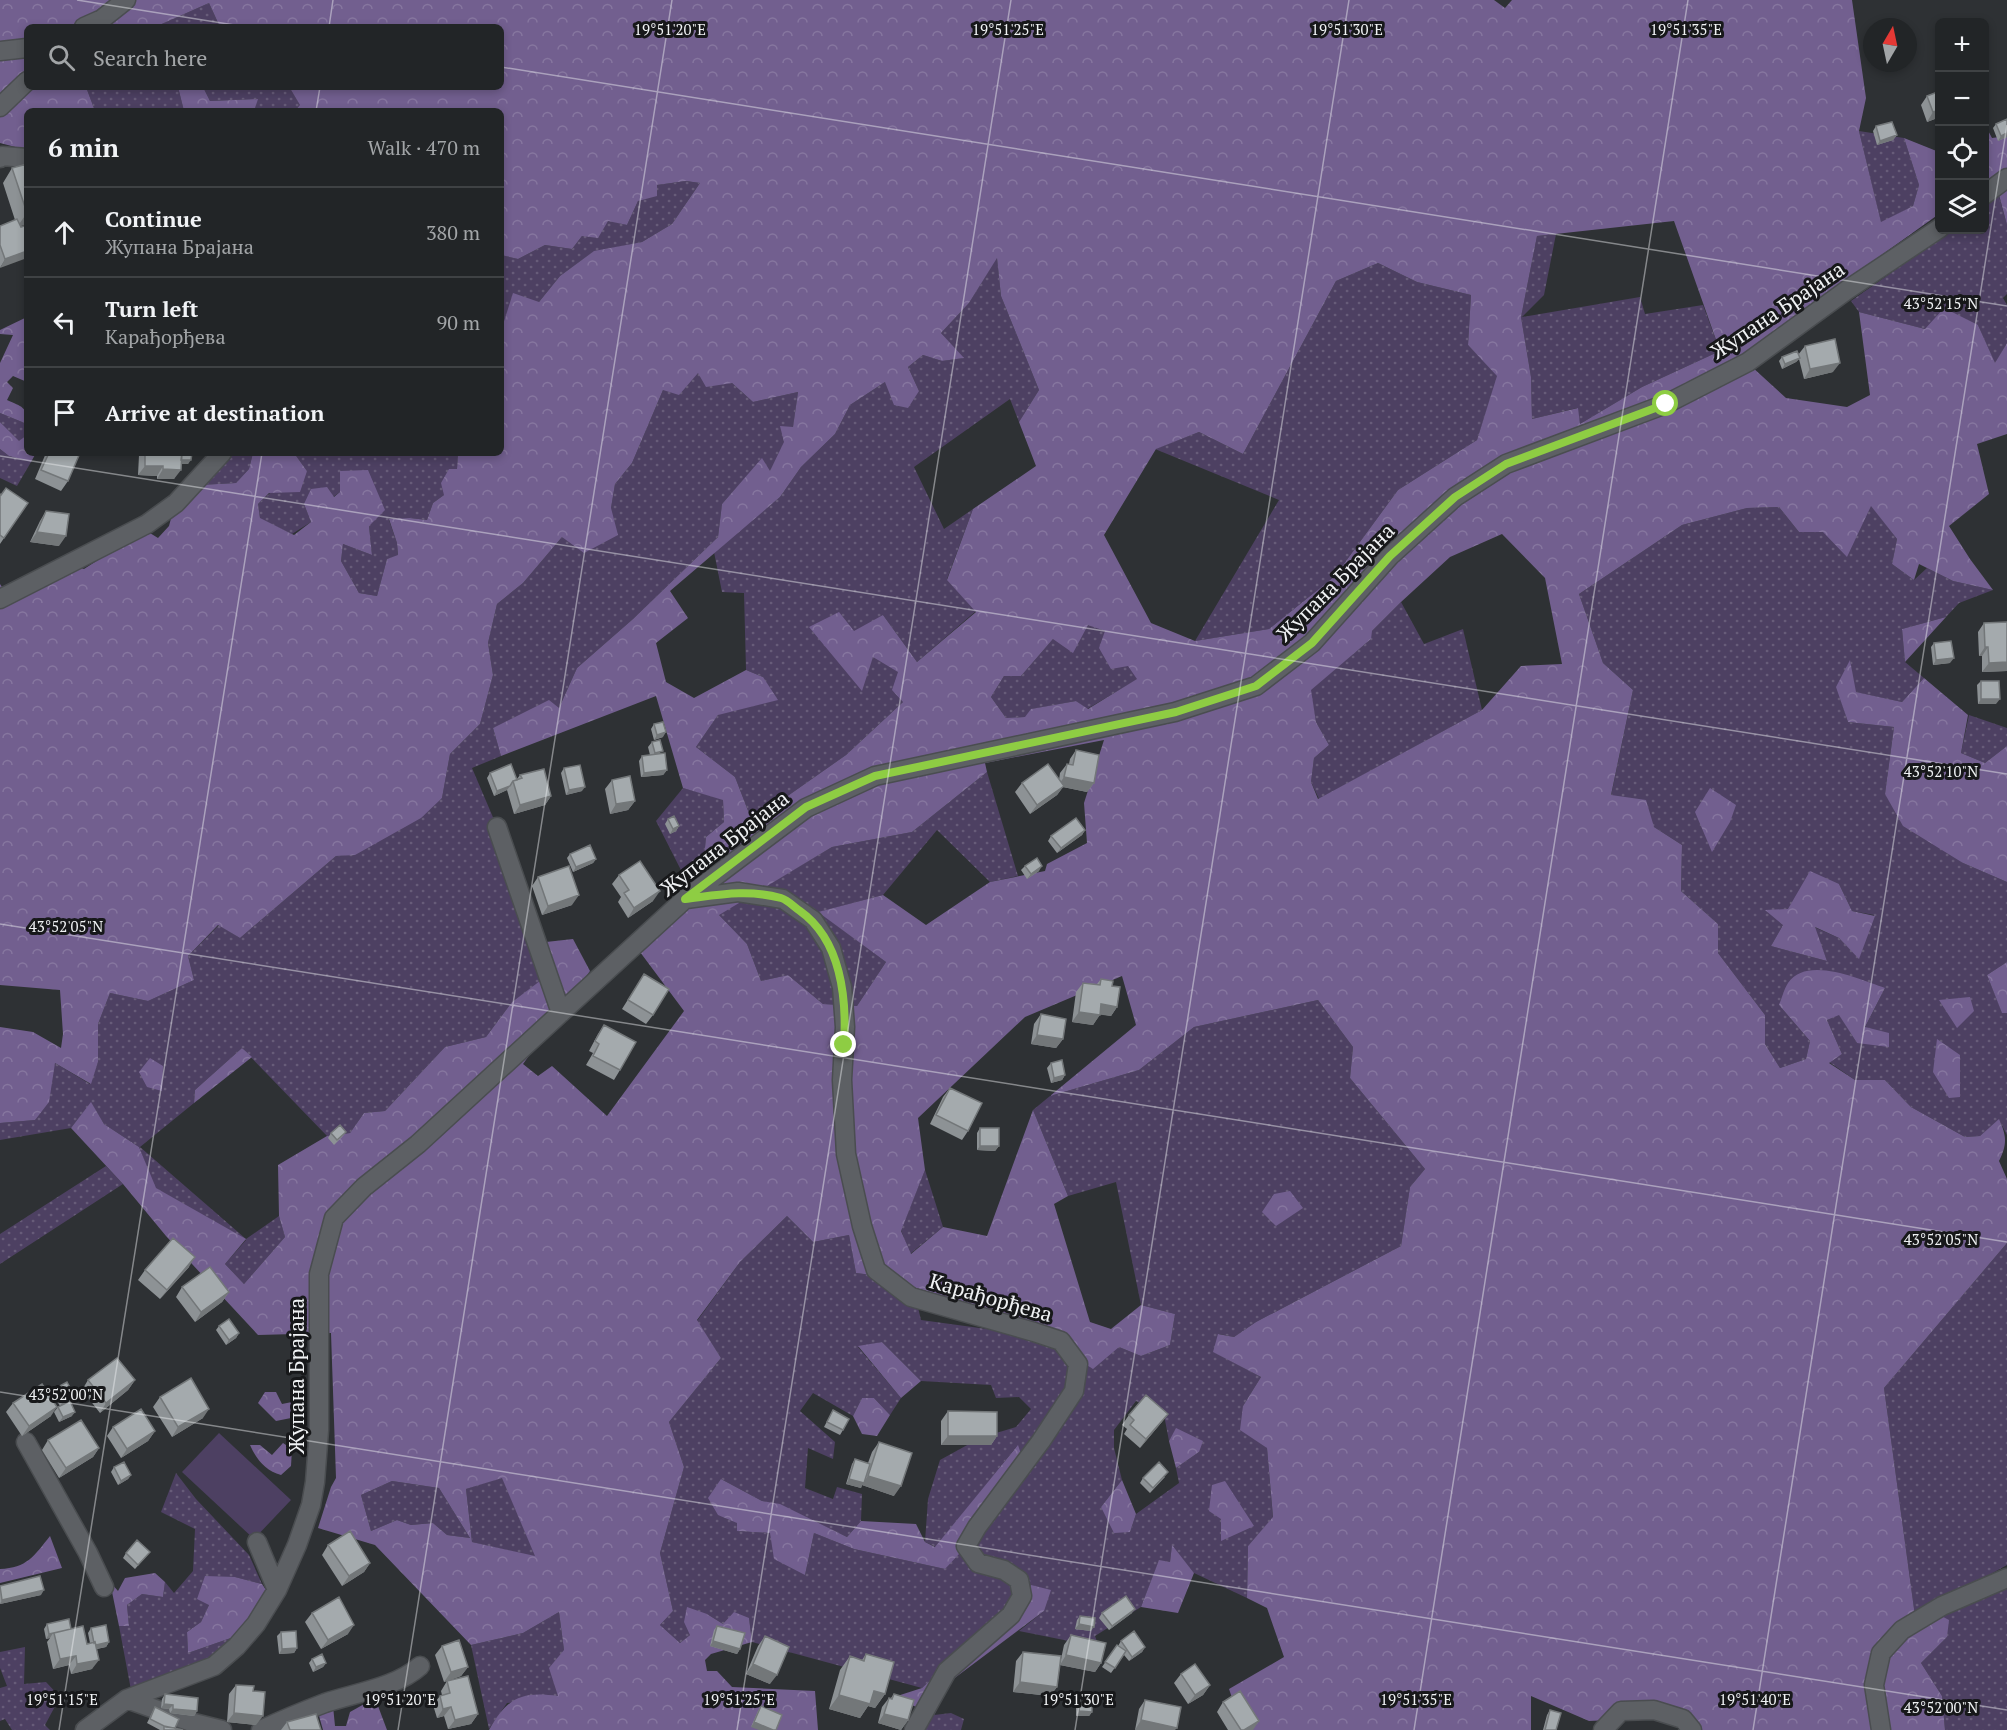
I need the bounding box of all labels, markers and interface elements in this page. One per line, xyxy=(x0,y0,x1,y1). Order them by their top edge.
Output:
north arrow xyxy=(1863,18,1917,72)
map controls xyxy=(1935,18,1989,234)
button: + xyxy=(1935,18,1989,72)
text: 19°51'20"E xyxy=(634,19,706,39)
text: 19°51'25"E xyxy=(972,19,1044,39)
text: 19°51'30"E xyxy=(1311,19,1383,39)
text: 19°51'35"E xyxy=(1650,19,1722,39)
search box xyxy=(24,24,504,90)
icon: search xyxy=(45,41,78,74)
text: Search here xyxy=(93,43,207,72)
button: − xyxy=(1935,72,1989,126)
button: locate xyxy=(1935,126,1989,180)
text: 6 min xyxy=(48,130,119,164)
text: Walk · 470 m xyxy=(368,134,480,161)
button: layers xyxy=(1935,180,1989,234)
text: Continue xyxy=(105,204,202,233)
icon: ahead xyxy=(48,216,81,249)
text: 380 m xyxy=(426,219,480,246)
text: Жупана Брајана xyxy=(105,233,254,260)
street label: Жупана Брајана xyxy=(1704,254,1850,365)
text: 43°52'15"N xyxy=(1904,293,1978,313)
text: Turn left xyxy=(105,294,198,323)
icon: left xyxy=(48,306,81,339)
text: 90 m xyxy=(437,309,480,336)
text: Карађорђева xyxy=(105,323,226,350)
route start xyxy=(1652,390,1678,416)
icon: arrive xyxy=(48,396,81,429)
text: Arrive at destination xyxy=(105,398,324,427)
street label: Жупана Брајана xyxy=(1270,517,1400,647)
text: 43°52'10"N xyxy=(1904,761,1978,781)
street label: Жупана Брајана xyxy=(654,784,795,902)
text: 43°52'05"N xyxy=(29,916,103,936)
route end xyxy=(830,1031,856,1057)
text: 43°52'05"N xyxy=(1904,1229,1978,1249)
street label: Карађорђева xyxy=(926,1266,1056,1328)
street label: Жупана Брајана xyxy=(282,1297,310,1454)
text: 43°52'00"N xyxy=(29,1384,103,1404)
text: 19°51'15"E xyxy=(26,1689,98,1709)
text: 19°51'20"E xyxy=(364,1689,436,1709)
text: 19°51'25"E xyxy=(703,1689,775,1709)
text: 19°51'30"E xyxy=(1042,1689,1114,1709)
text: 19°51'35"E xyxy=(1380,1689,1452,1709)
text: 19°51'40"E xyxy=(1719,1689,1791,1709)
text: 43°52'00"N xyxy=(1904,1697,1978,1717)

